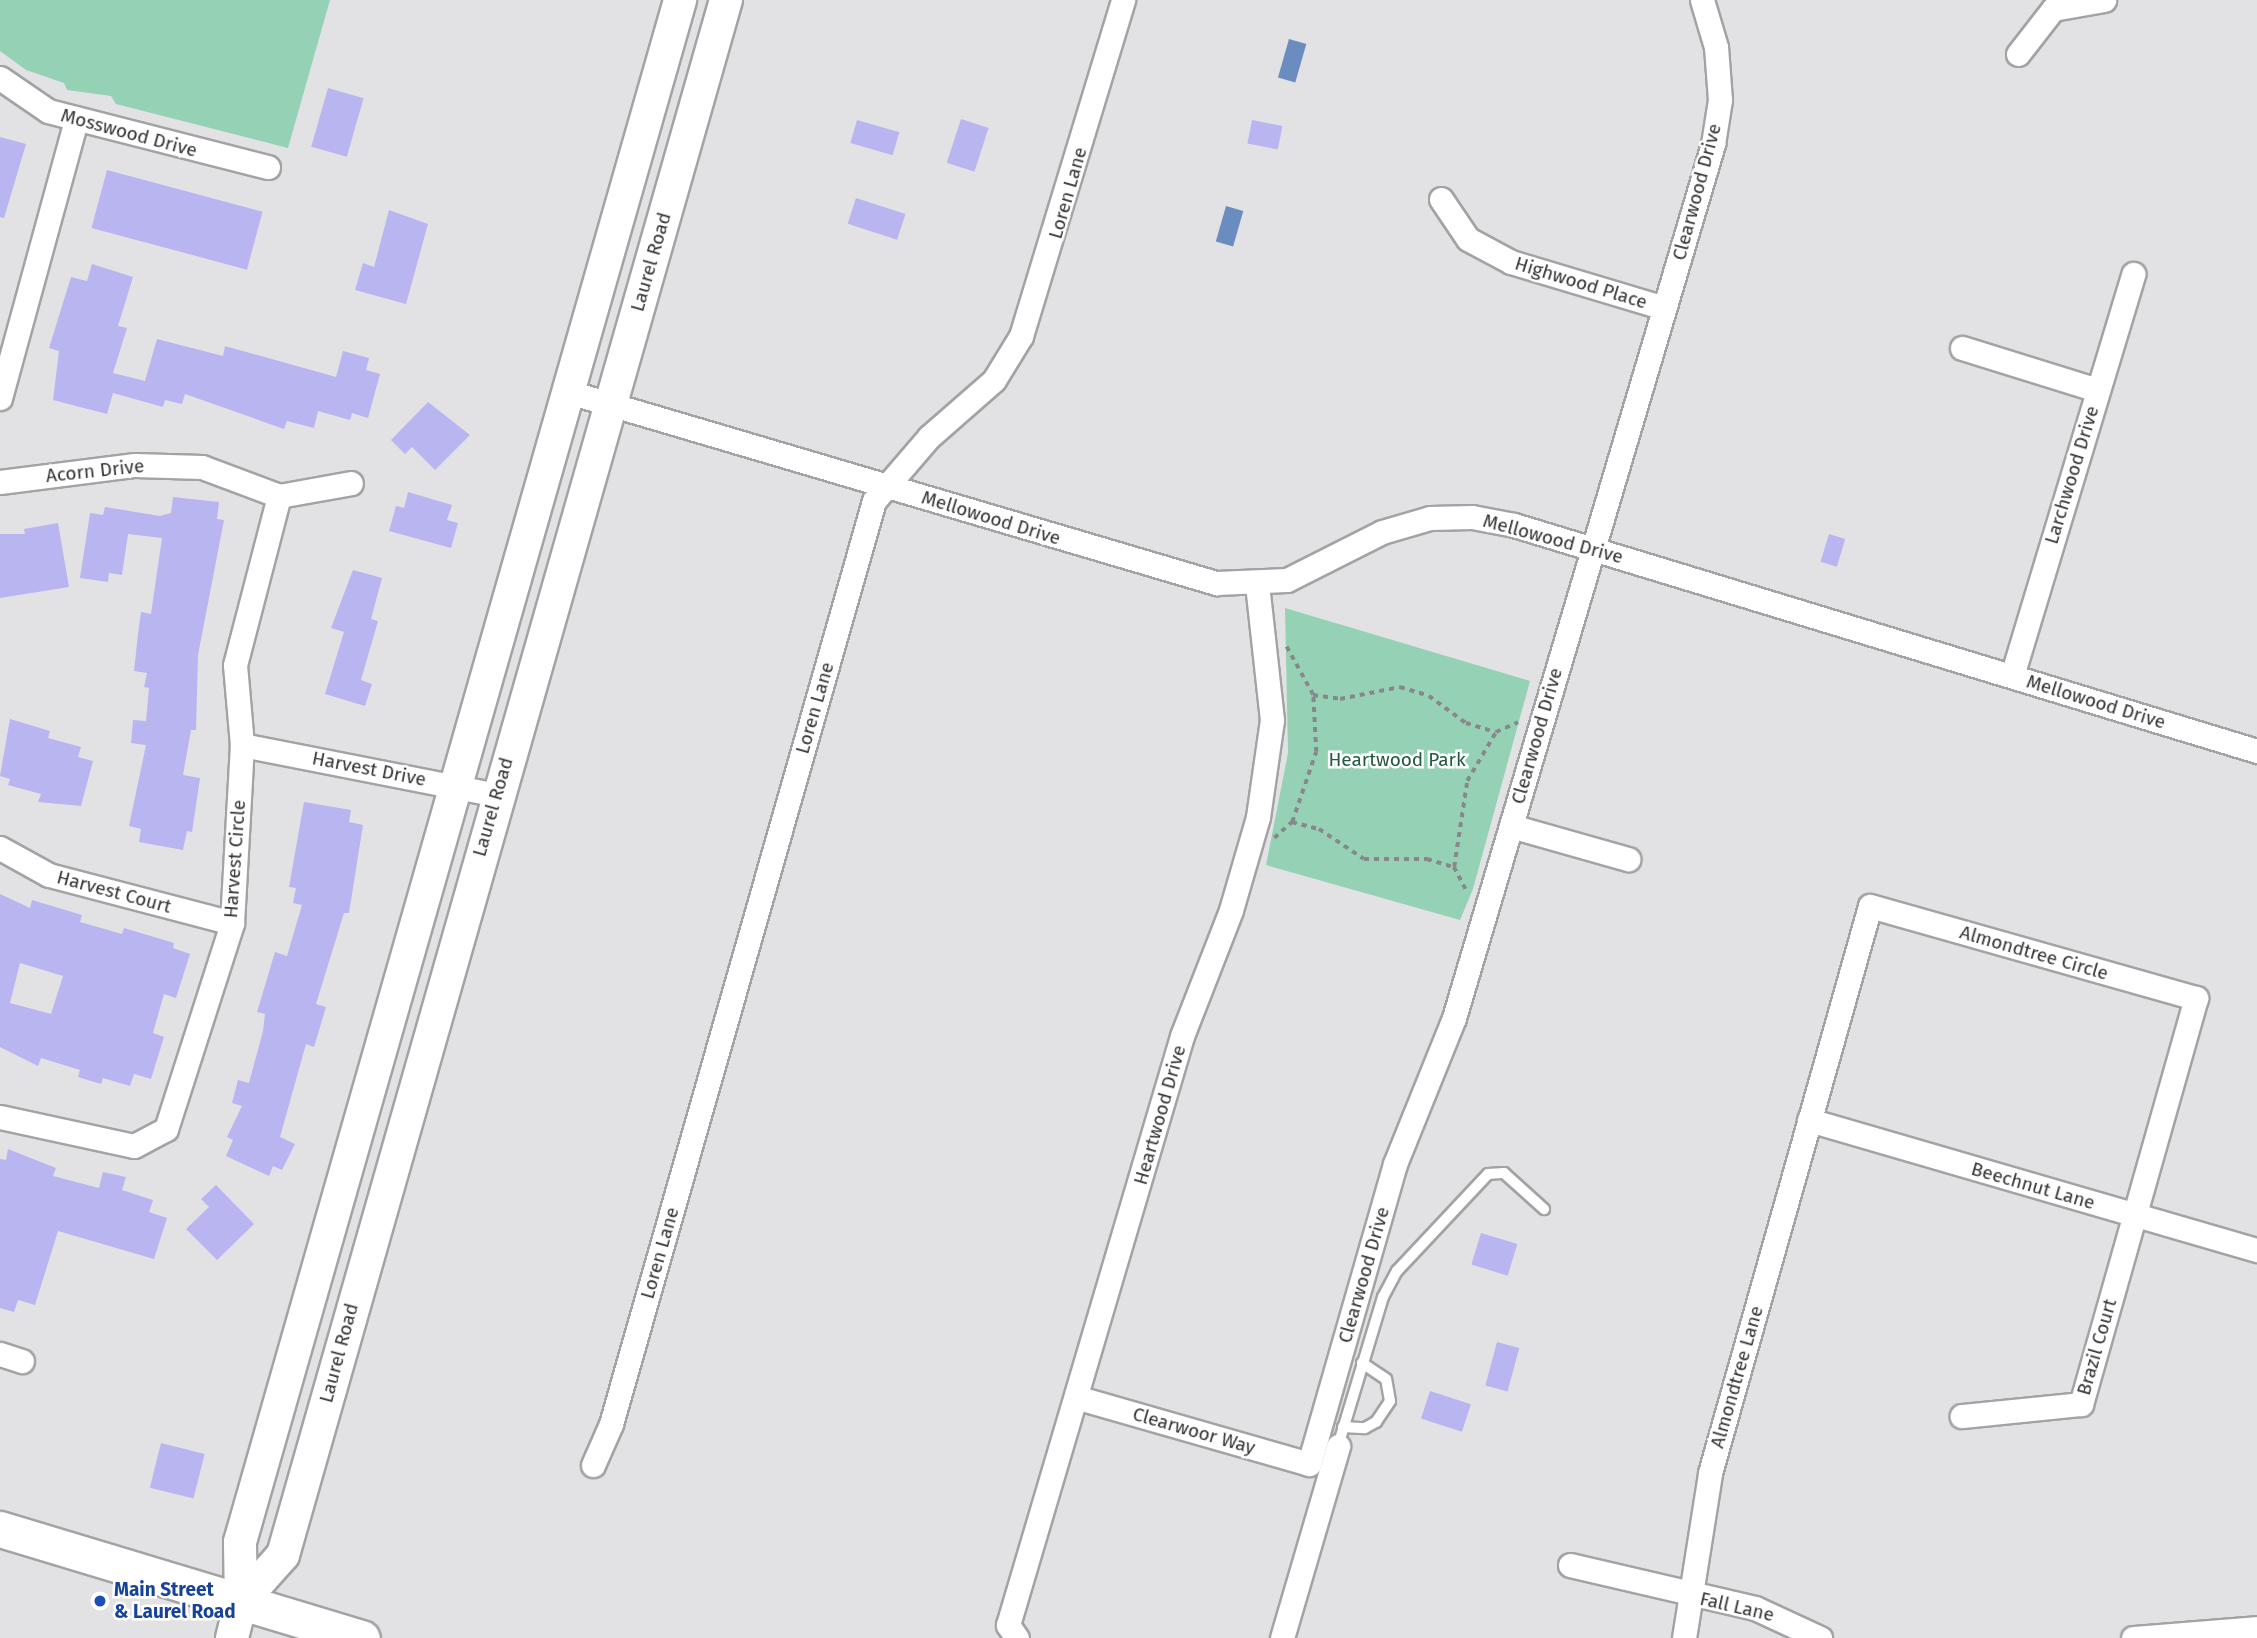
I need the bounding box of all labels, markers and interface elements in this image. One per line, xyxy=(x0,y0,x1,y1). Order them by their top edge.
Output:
street label: Mosswood Drive xyxy=(58,104,200,162)
street label: Clearwood Drive xyxy=(1668,121,1726,263)
street label: Loren Lane xyxy=(1044,144,1092,242)
street label: Laurel Road xyxy=(626,210,676,314)
street label: Highwood Place xyxy=(1512,252,1650,314)
street label: Larchwood Drive xyxy=(2040,403,2104,547)
street label: Acorn Drive xyxy=(45,455,145,487)
street label: Mellowood Drive xyxy=(919,486,1063,550)
street label: Mellowood Drive xyxy=(1480,509,1626,569)
street label: Loren Lane xyxy=(791,659,839,757)
street label: Clearwood Drive xyxy=(1507,665,1567,807)
street label: Mellowood Drive xyxy=(2024,670,2168,734)
street label: Harvest Drive xyxy=(310,747,428,791)
park label: Heartwood Park xyxy=(1328,749,1466,771)
street label: Laurel Road xyxy=(468,755,518,859)
street label: Harvest Circle xyxy=(219,799,251,919)
street label: Harvest Court xyxy=(54,866,174,918)
street label: Almondtree Circle xyxy=(1957,921,2111,985)
street label: Heartwood Drive xyxy=(1129,1042,1191,1188)
street label: Beechnut Lane xyxy=(1968,1157,2098,1215)
street label: Loren Lane xyxy=(636,1204,684,1302)
street label: Clearwood Drive xyxy=(1334,1204,1394,1346)
street label: Brazil Court xyxy=(2072,1296,2122,1398)
street label: Laurel Road xyxy=(315,1301,363,1405)
street label: Almondtree Lane xyxy=(1706,1303,1768,1451)
street label: Clearwoor Way xyxy=(1130,1403,1258,1459)
place label: Main Street & Laurel Road xyxy=(114,1579,236,1623)
street label: Fall Lane xyxy=(1698,1587,1776,1627)
marker: Main Street & Laurel Road xyxy=(92,1593,108,1609)

